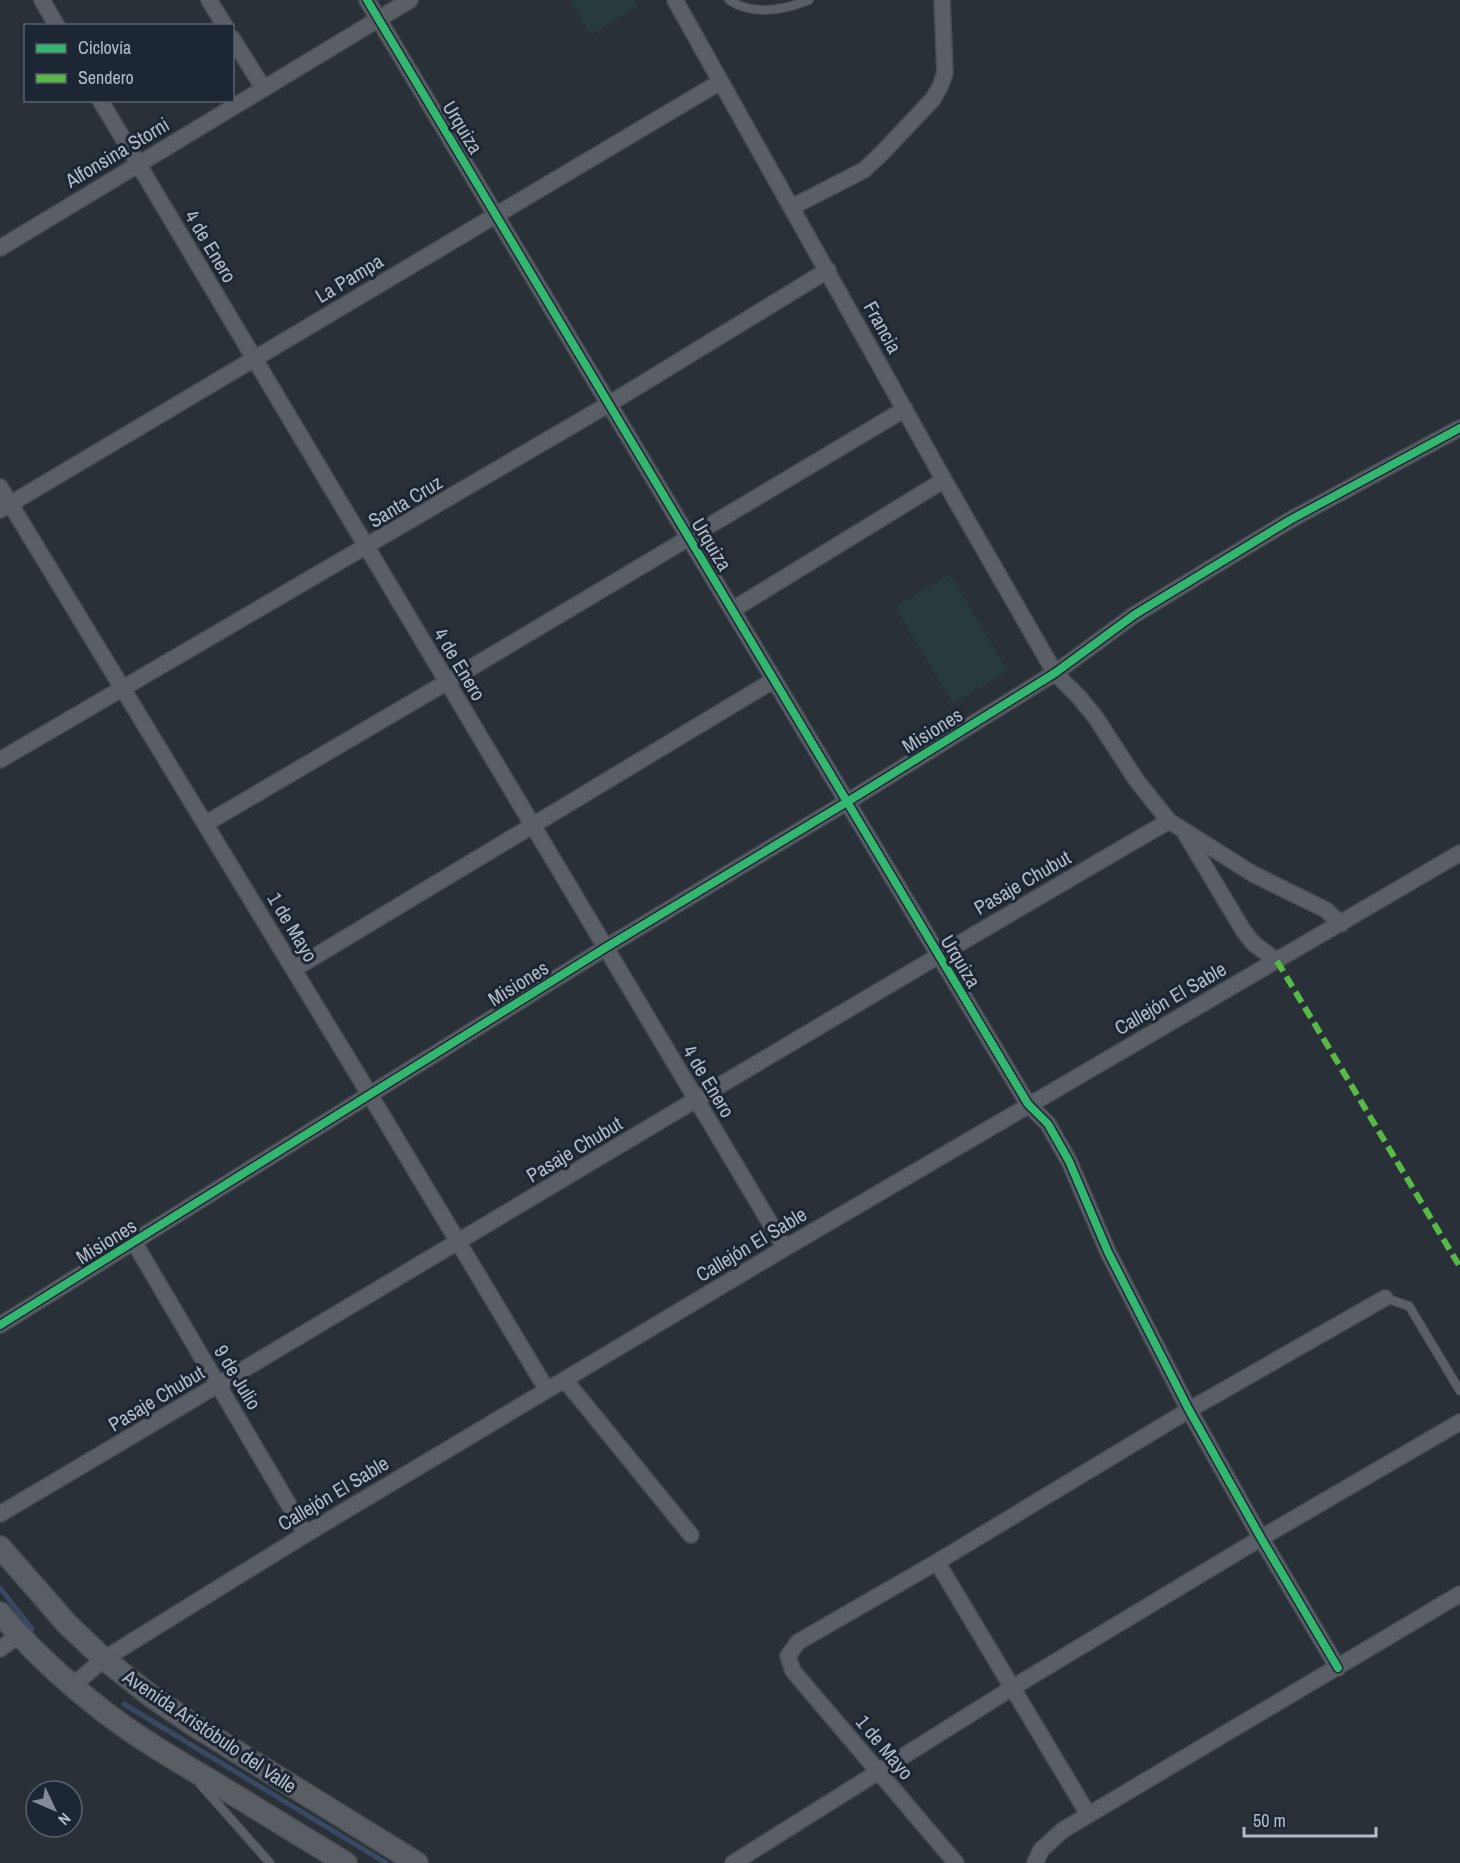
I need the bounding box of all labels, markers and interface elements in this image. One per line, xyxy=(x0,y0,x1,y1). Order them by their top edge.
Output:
legend xyxy=(24,24,234,102)
text: Ciclovía xyxy=(78,35,131,60)
text: Sendero xyxy=(78,65,134,90)
street label: Urquiza xyxy=(437,95,489,159)
street label: Alfonsina Storni xyxy=(59,110,174,194)
street label: 4 de Enero xyxy=(179,205,243,287)
street label: La Pampa xyxy=(310,247,388,309)
street label: Francia xyxy=(858,296,908,358)
street label: Santa Cruz xyxy=(363,468,447,534)
street label: Urquiza xyxy=(686,512,738,576)
street label: 4 de Enero xyxy=(428,623,492,705)
street label: Misiones xyxy=(897,701,967,759)
street label: Pasaje Chubut xyxy=(969,843,1076,921)
street label: 1 de Mayo xyxy=(262,887,324,967)
street label: Urquiza xyxy=(935,929,987,993)
street label: Misiones xyxy=(483,954,553,1012)
street label: Callejón El Sable xyxy=(1109,955,1231,1041)
street label: 4 de Enero xyxy=(677,1040,741,1122)
street label: Pasaje Chubut xyxy=(521,1110,627,1188)
street label: Callejón El Sable xyxy=(691,1200,811,1288)
street label: Misiones xyxy=(71,1212,141,1270)
street label: 9 de Julio xyxy=(208,1340,268,1414)
street label: Pasaje Chubut xyxy=(103,1359,209,1437)
street label: Callejón El Sable xyxy=(273,1449,393,1537)
street label: Avenida Aristóbulo del Valle xyxy=(117,1662,302,1799)
street label: 1 de Mayo xyxy=(850,1709,920,1785)
north arrow xyxy=(24,1779,84,1839)
scale bar xyxy=(1244,1800,1376,1838)
text: N xyxy=(54,1808,76,1830)
text: 50 m xyxy=(1253,1808,1286,1833)

